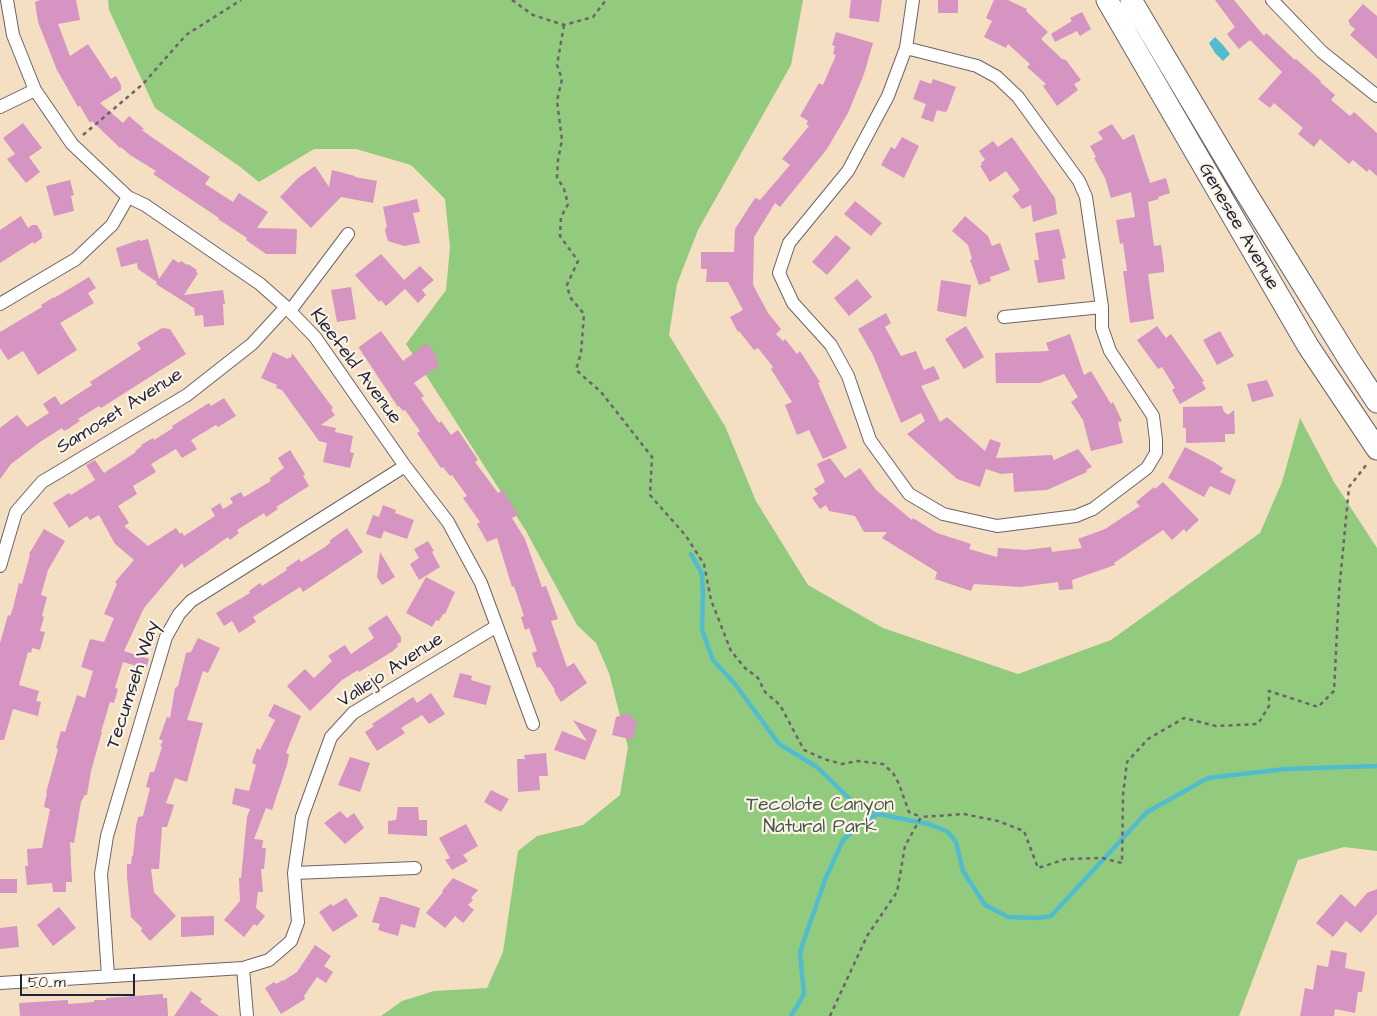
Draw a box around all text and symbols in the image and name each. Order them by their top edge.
street label: Genesee Avenue [1192,160,1284,294]
street label: Kleefeld Avenue [304,305,406,429]
street label: Samoset Avenue [53,364,187,460]
street label: Tecumseh Way [103,618,165,752]
street label: Vallejo Avenue [334,628,448,714]
park label: Tecolote Canyon Natural Park [746,795,894,839]
scale bar [22,964,138,996]
text: 50 m [28,972,66,993]

